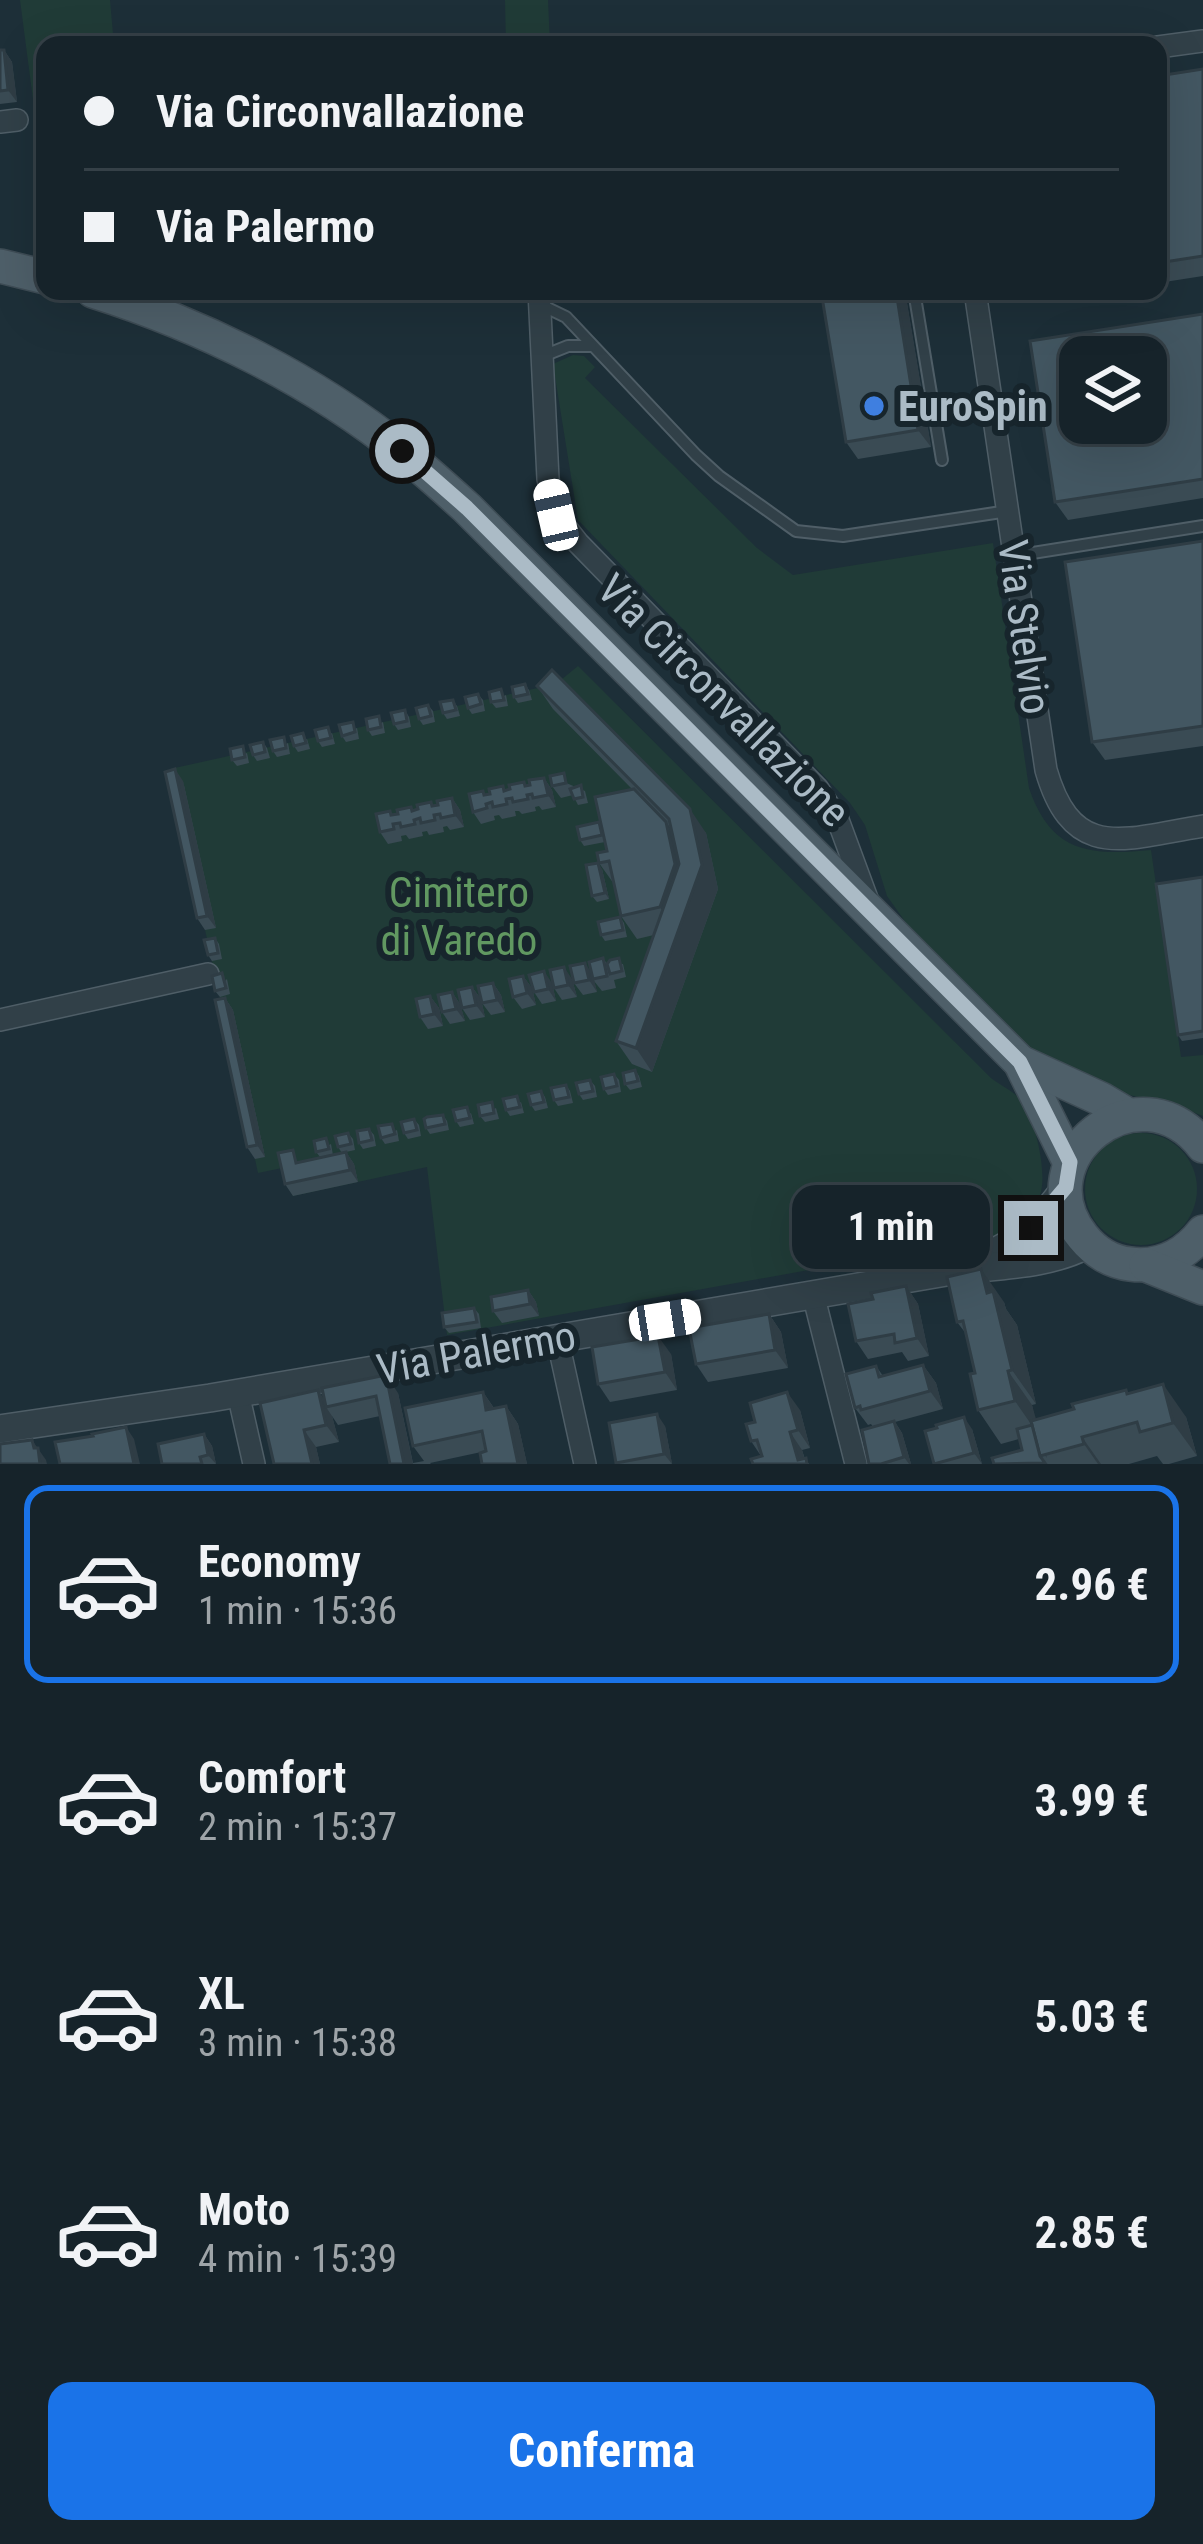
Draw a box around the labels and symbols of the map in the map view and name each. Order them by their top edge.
place label: EuroSpin [898,382,1048,431]
marker: EuroSpin [861,393,887,419]
route start [375,424,429,478]
car [530,476,582,554]
street label: Via Stelvio [988,537,1061,717]
street label: Via Circonvallazione [588,564,860,836]
park label: Cimitero di Varedo [381,868,537,965]
callout: 1 min [791,1186,989,1270]
route end [1004,1201,1058,1255]
car [627,1297,703,1343]
street label: Via Palermo [373,1311,579,1394]

